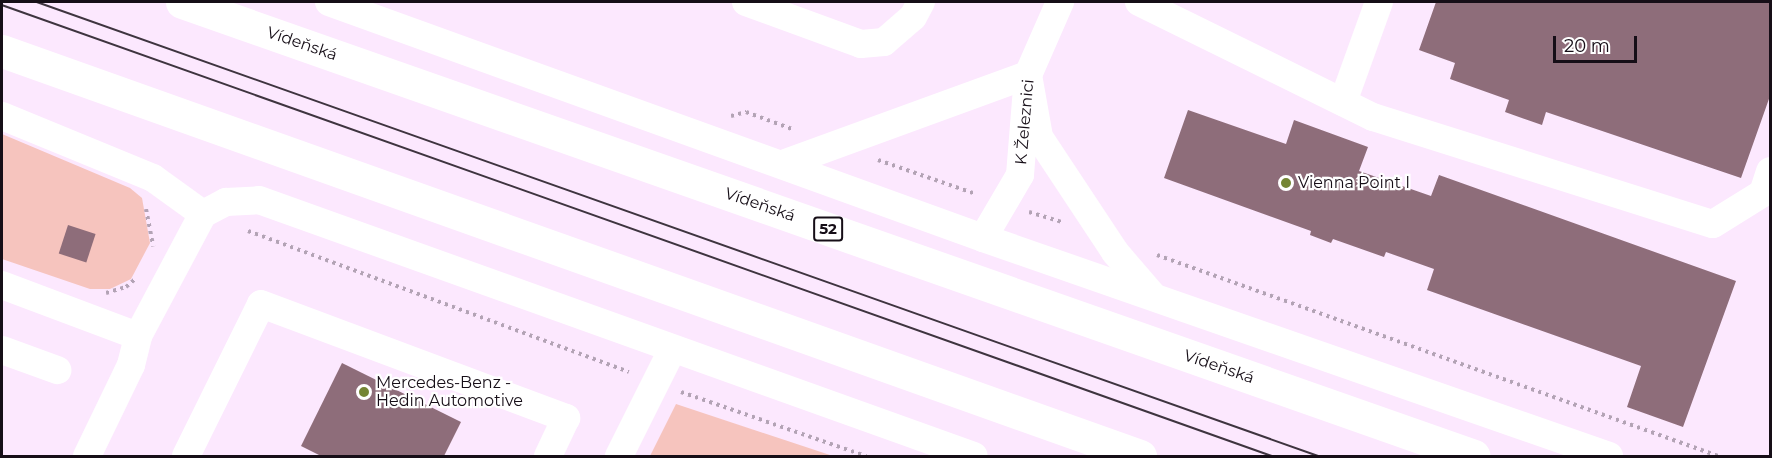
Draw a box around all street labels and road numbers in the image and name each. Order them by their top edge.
street label: Vídeňská [264,23,340,65]
street label: K Železnici [1012,78,1038,166]
street label: Vídeňská [722,184,798,226]
road number: 52 [813,217,843,241]
street label: Vídeňská [1181,346,1257,388]

